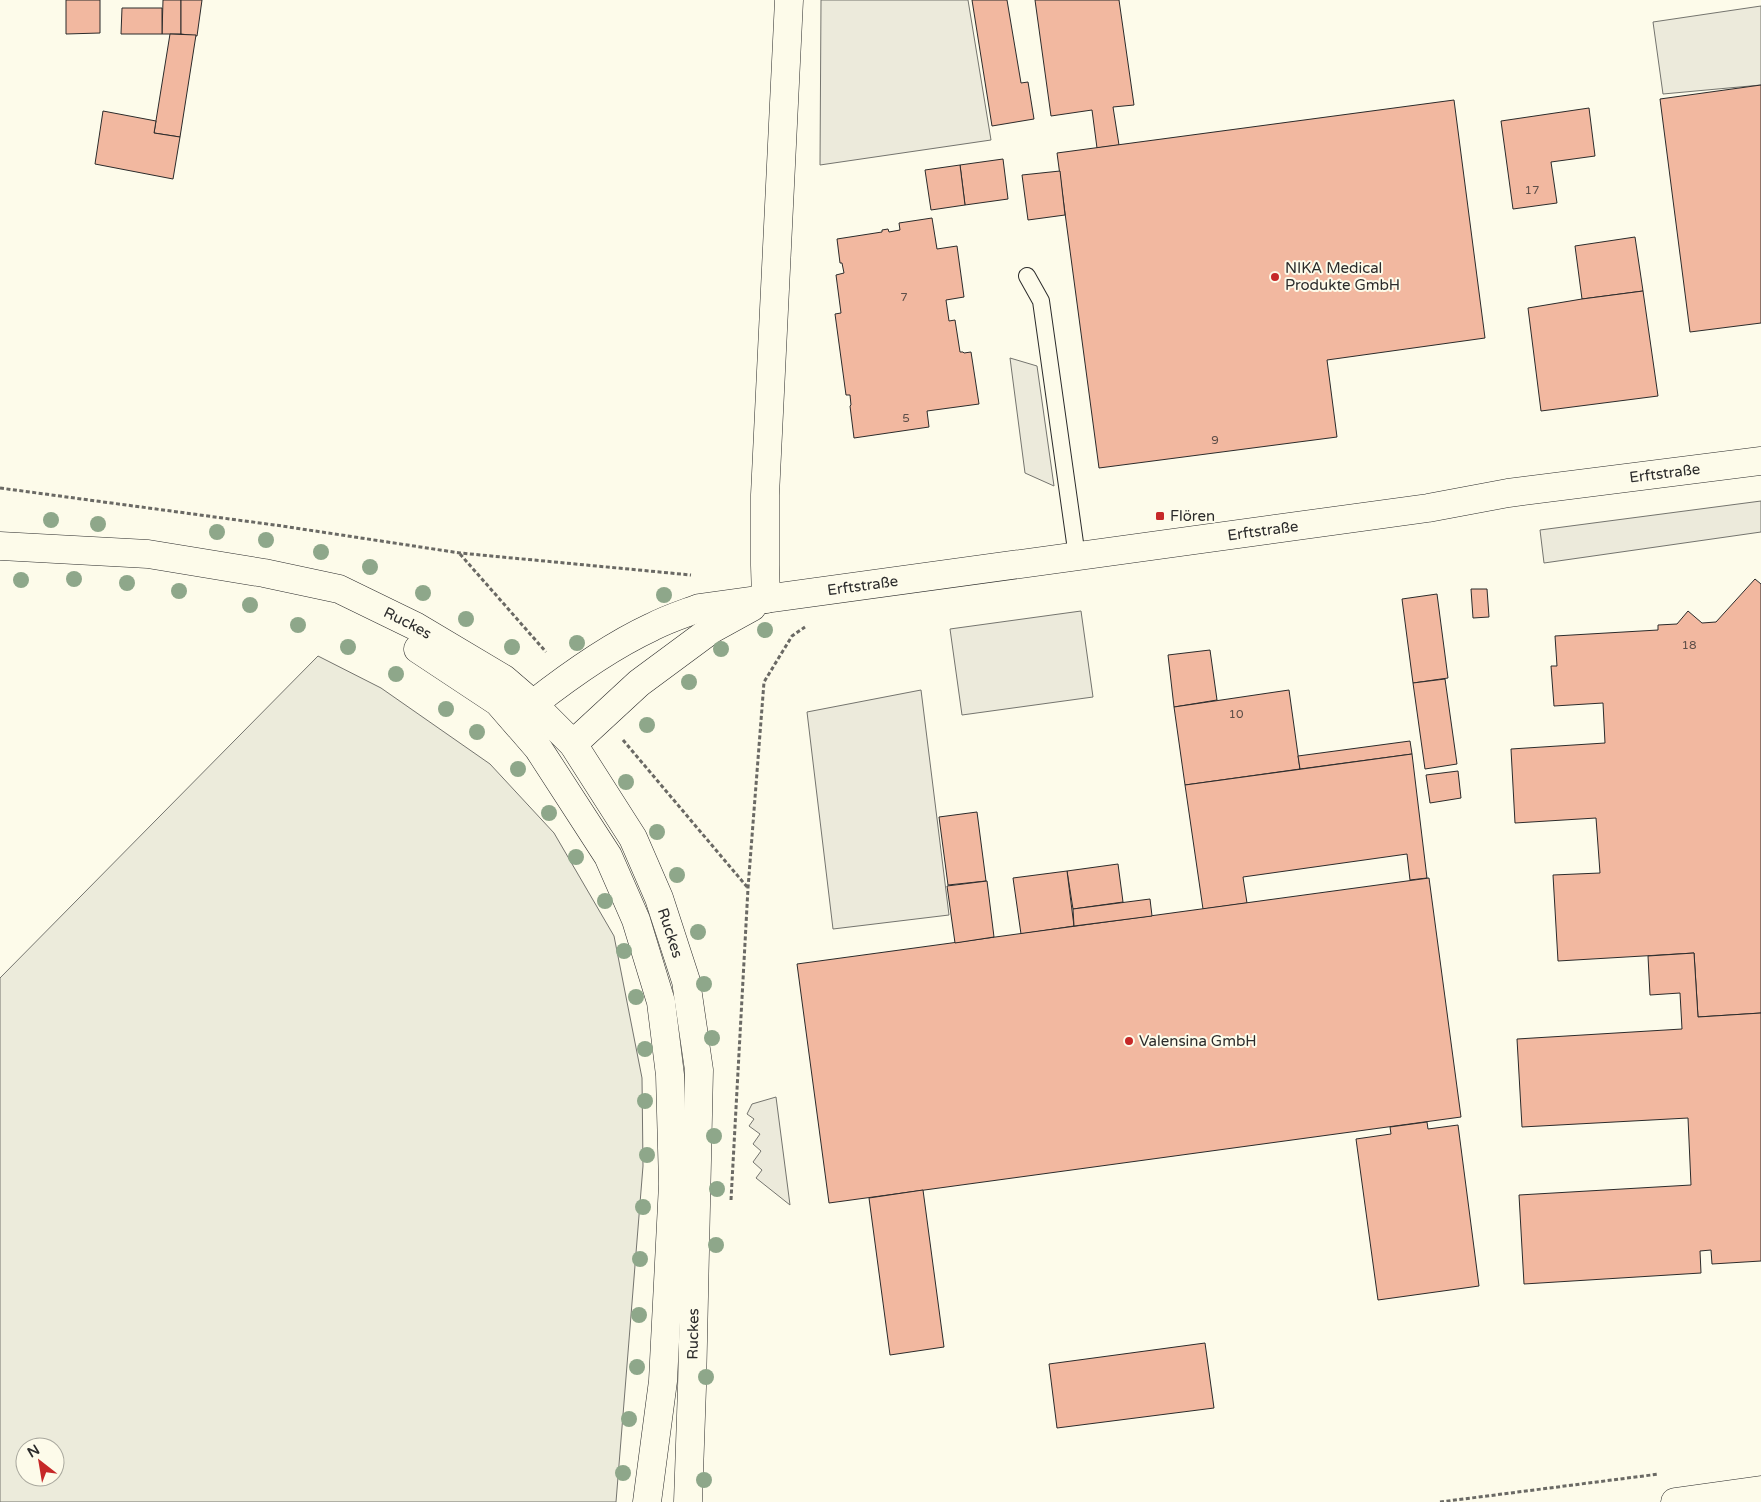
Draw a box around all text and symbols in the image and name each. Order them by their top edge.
house number: 17 [1524,183,1540,197]
place label: NIKA Medical Produkte GmbH [1285,259,1400,294]
marker: NIKA Medical Produkte GmbH [1269,271,1281,283]
house number: 7 [900,290,908,304]
house number: 5 [902,411,910,425]
house number: 9 [1211,433,1219,447]
street label: Erftstraße [1628,460,1701,487]
place label: Flören [1170,507,1215,525]
marker: Flören [1154,510,1166,522]
street label: Erftstraße [1226,517,1299,544]
street label: Erftstraße [826,572,899,599]
street label: Ruckes [381,603,435,643]
house number: 18 [1681,638,1697,652]
house number: 10 [1228,707,1244,721]
street label: Ruckes [654,906,687,960]
place label: Valensina GmbH [1139,1032,1256,1050]
marker: Valensina GmbH [1123,1035,1135,1047]
street label: Ruckes [684,1308,702,1360]
north arrow [15,1437,65,1487]
text: N [24,1441,43,1461]

